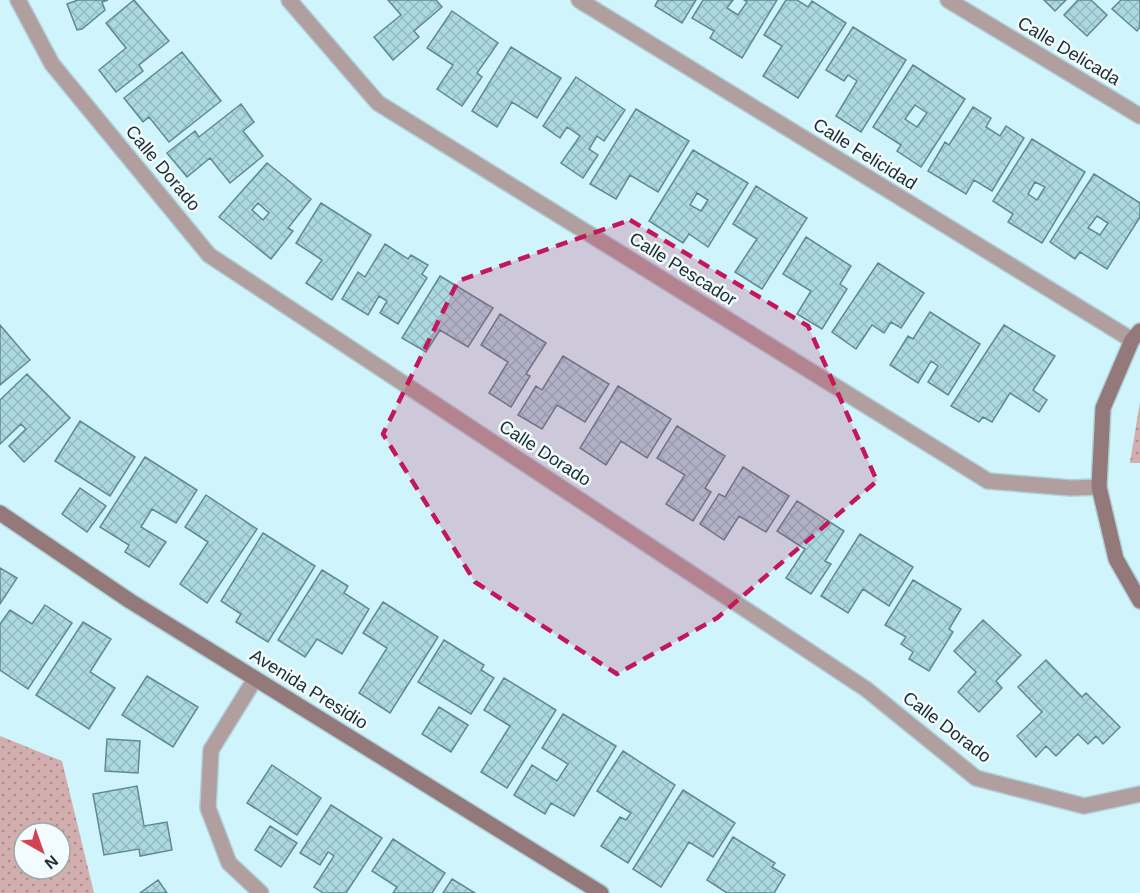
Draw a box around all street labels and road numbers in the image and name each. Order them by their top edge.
street label: Calle Delicada [1014,13,1125,90]
street label: Calle Felicidad [810,114,920,194]
street label: Calle Dorado [122,121,204,215]
street label: Calle Pescador [626,228,740,310]
street label: Calle Dorado [495,416,595,490]
street label: Avenida Presidio [247,645,371,733]
street label: Calle Dorado [899,687,995,767]

